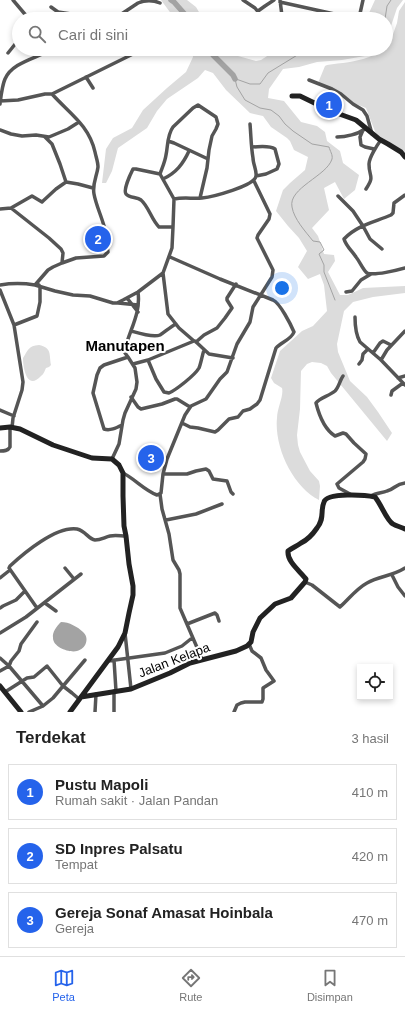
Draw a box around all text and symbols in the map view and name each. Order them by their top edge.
search box [12,12,393,56]
icon: search [26,23,48,45]
text: Cari di sini [58,26,128,43]
pin: 1 [316,90,342,120]
pin: 2 [85,224,111,254]
your location [272,278,292,298]
district label: Manutapen [85,337,165,354]
pin: 3 [138,443,164,473]
street label: Jalan Kelapa [136,639,212,680]
map controls [357,664,393,700]
button: locate [357,664,393,700]
text: Terdekat [16,728,86,747]
text: 3 hasil [351,731,389,746]
text: Pustu Mapoli [55,776,148,793]
text: 1 [26,785,34,800]
text: 410 m [352,785,388,800]
text: Rumah sakit · Jalan Pandan [55,793,218,808]
text: SD Inpres Palsatu [55,840,183,857]
text: 2 [26,849,34,864]
text: 420 m [352,849,388,864]
text: Tempat [55,857,98,872]
text: Gereja Sonaf Amasat Hoinbala [55,904,273,921]
text: 3 [26,913,34,928]
text: 470 m [352,913,388,928]
text: Gereja [55,921,94,936]
tab: Peta [52,967,75,1003]
tab: Rute [179,967,203,1003]
tab: Disimpan [307,967,353,1003]

